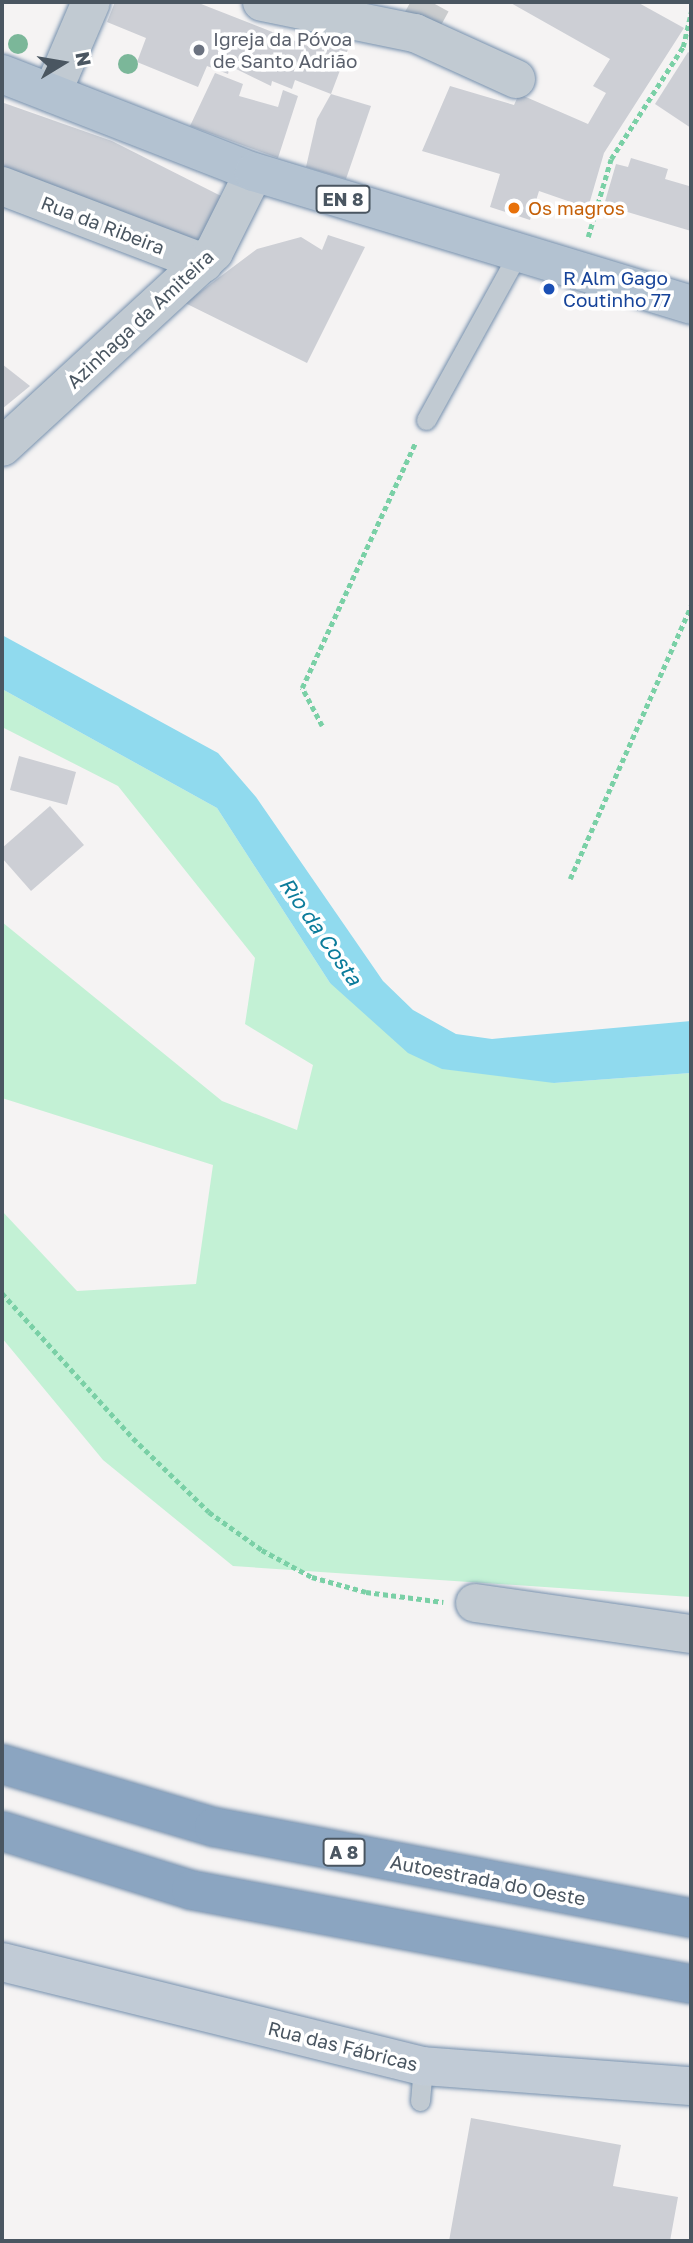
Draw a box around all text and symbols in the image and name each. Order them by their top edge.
north arrow [28,28,98,98]
place label: Igreja da Póvoa de Santo Adrião [213,28,357,72]
marker: Igreja da Póvoa de Santo Adrião [191,42,207,58]
text: N [71,50,97,68]
road number: EN 8 [315,184,371,214]
street label: Rua da Ribeira [38,191,168,259]
place label: Os magros [528,197,625,219]
marker: Os magros [506,200,522,216]
street label: Azinhaga da Amiteira [62,245,218,393]
place label: R Alm Gago Coutinho 77 [563,267,671,311]
marker: R Alm Gago Coutinho 77 [541,281,557,297]
water label: Rio da Costa [275,872,367,990]
road number: A 8 [321,1838,367,1866]
street label: Autoestrada do Oeste [389,1850,587,1910]
street label: Rua das Fábricas [266,2016,420,2076]

